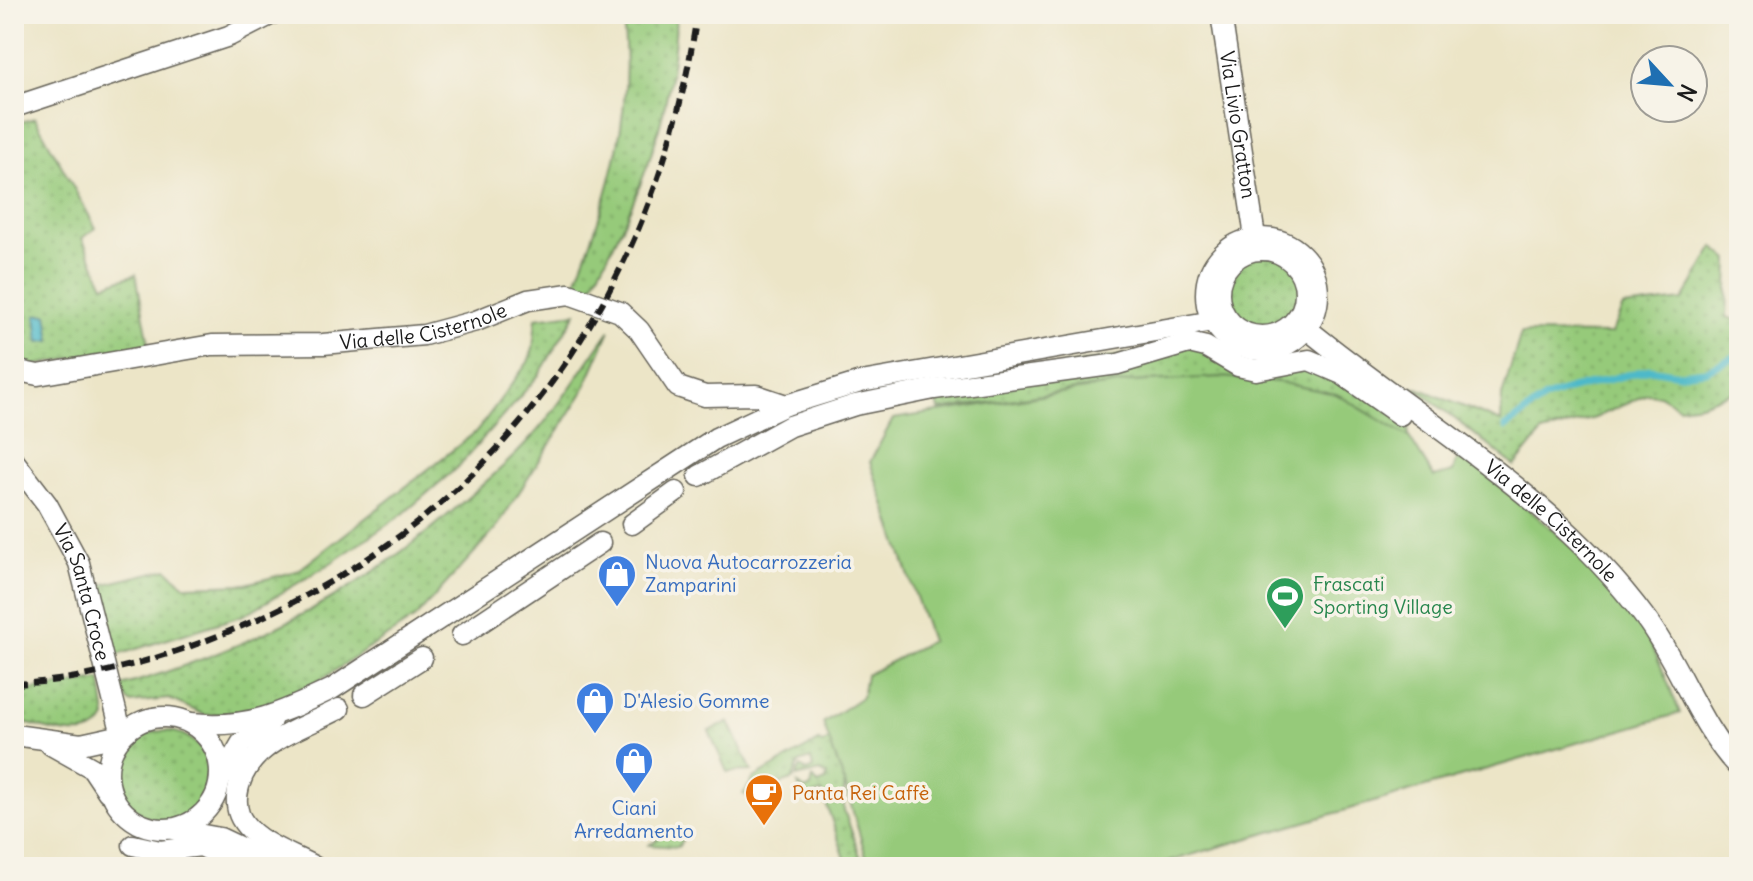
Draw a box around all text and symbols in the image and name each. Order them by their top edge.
north arrow [1629,44,1709,124]
street label: Via Livio Gratton [1215,49,1262,200]
text: N [1671,80,1703,106]
street label: Via delle Cisternole [338,297,510,354]
street label: Via delle Cisternole [1480,454,1623,587]
street label: Via Santa Croce [48,519,116,663]
place label: Nuova Autocarrozzeria Zamparini [645,549,852,597]
shop icon: Nuova Autocarrozzeria Zamparini [596,553,638,608]
place label: Frascati Sporting Village [1313,571,1453,619]
sports icon: Frascati Sporting Village [1264,575,1306,630]
shop icon: D'Alesio Gomme [574,680,616,735]
place label: D'Alesio Gomme [623,688,769,713]
shop icon: Ciani Arredamento [613,740,655,795]
cafe icon: Panta Rei Caffè [743,772,785,827]
place label: Panta Rei Caffè [792,780,929,805]
place label: Ciani Arredamento [574,795,694,843]

